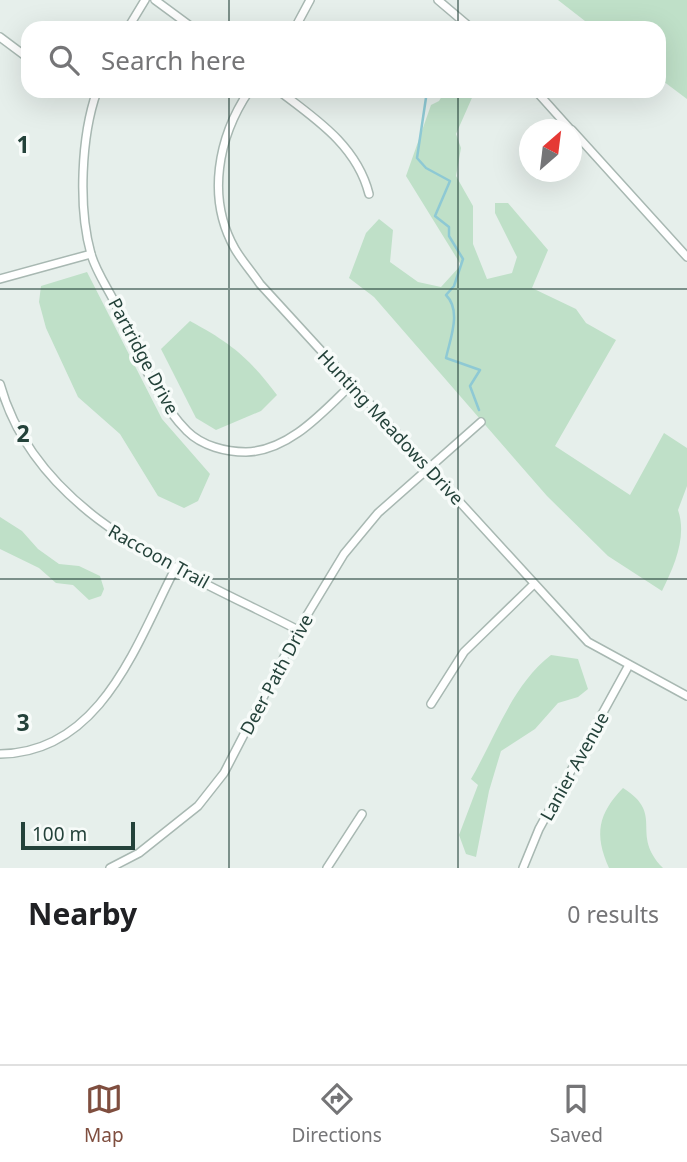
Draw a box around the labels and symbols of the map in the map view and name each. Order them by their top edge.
north arrow [519,119,582,182]
text: 1 [16,128,30,160]
street label: Partridge Drive [103,294,185,418]
street label: Hunting Meadows Drive [313,344,469,510]
text: 2 [16,417,30,449]
street label: Raccoon Trail [104,518,214,594]
street label: Deer Path Drive [234,609,318,739]
text: 3 [16,706,30,738]
street label: Lanier Avenue [534,707,614,825]
scale bar [21,819,135,851]

